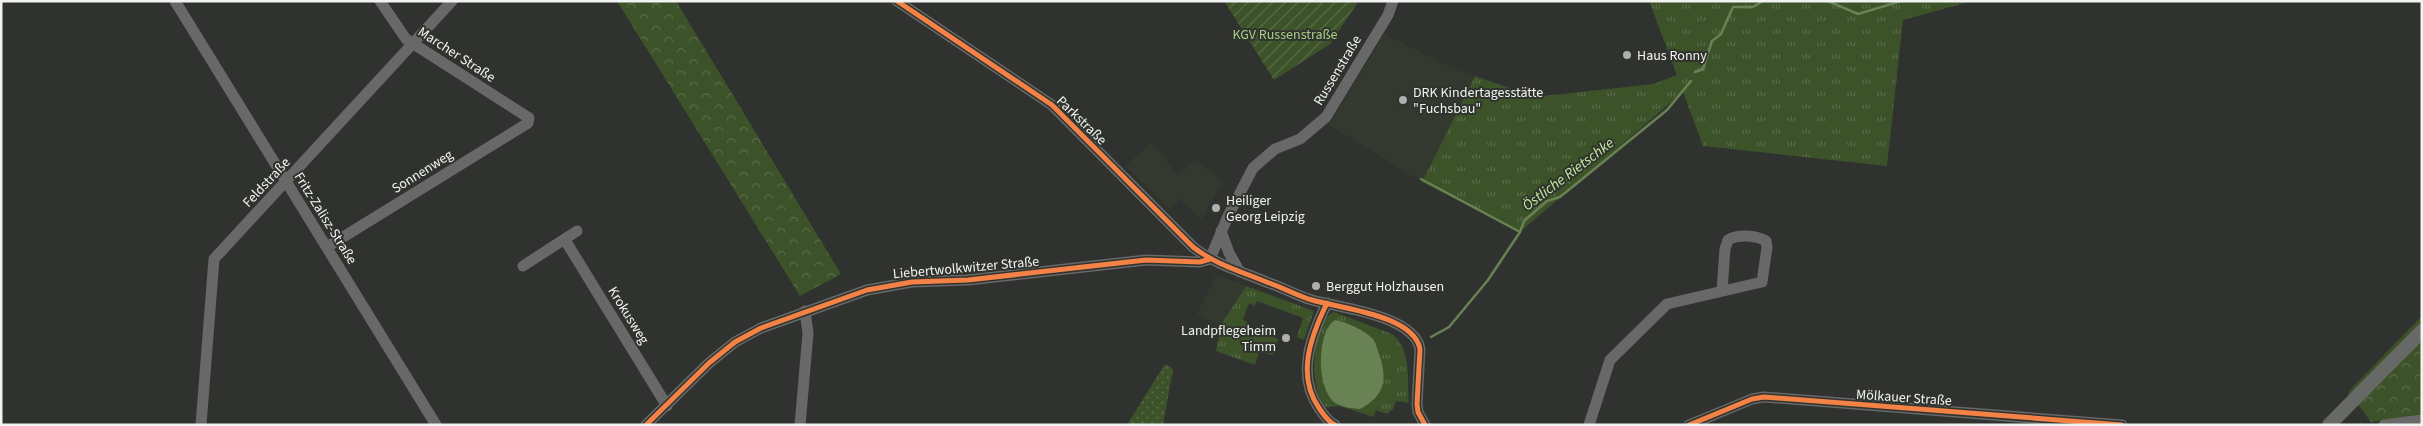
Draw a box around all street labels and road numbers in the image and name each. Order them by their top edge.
street label: Marcher Straße [414,22,499,87]
street label: Russenstraße [1309,32,1367,109]
street label: Parkstraße [1052,92,1111,150]
street label: Sonnenweg [388,145,457,199]
street label: Feldstraße [238,153,295,212]
street label: Fritz-Zalisz-Straße [289,169,361,268]
street label: Liebertwolkwitzer Straße [892,252,1040,284]
street label: Krokusweg [603,283,654,348]
street label: Mölkauer Straße [1855,385,1952,411]

